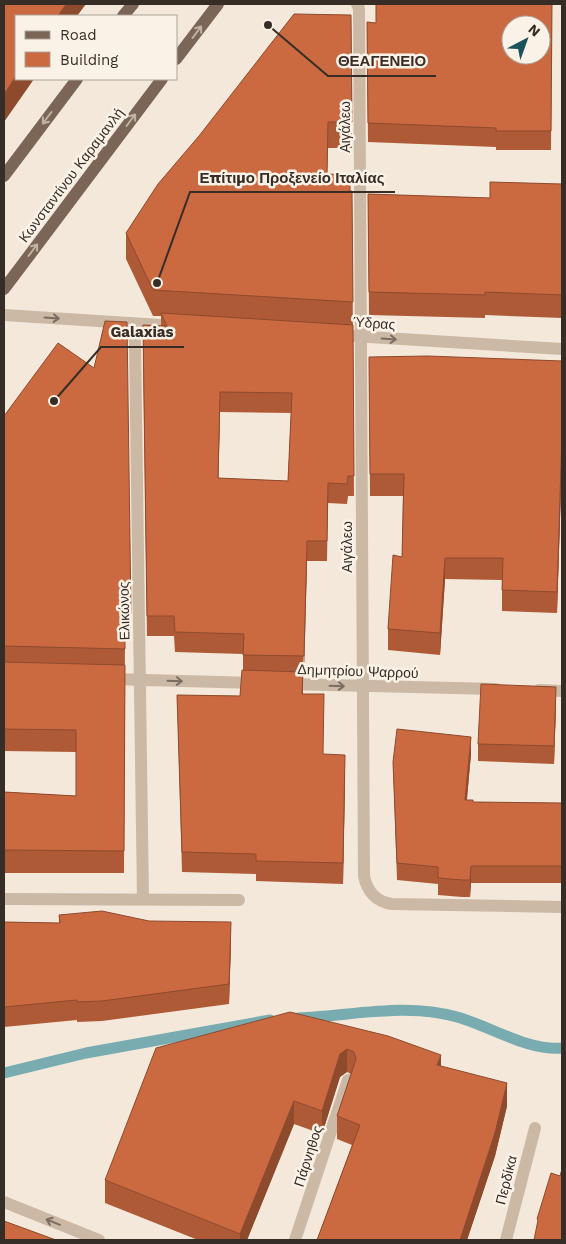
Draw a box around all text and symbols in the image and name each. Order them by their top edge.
legend [15,15,178,80]
north arrow [501,15,551,65]
text: N [525,21,544,40]
one-way arrow [192,25,202,39]
text: Road [60,26,97,44]
callout: ΘΕΑΓΕΝΕΙΟ [328,46,436,76]
text: Building [60,51,118,69]
text: ΘΕΑΓΕΝΕΙΟ [338,52,426,70]
street label: Αιγάλεω [337,101,353,153]
street label: Κωνσταντίνου Καραμανλή [15,105,127,245]
one-way arrow [42,111,53,124]
one-way arrow [125,114,136,127]
callout: Επίτιμο Προξενείο Ιταλίας [190,162,395,192]
text: Επίτιμο Προξενείο Ιταλίας [200,169,385,187]
one-way arrow [28,243,38,257]
one-way arrow [44,313,60,322]
street label: Ύδρας [352,314,396,332]
callout: Galaxias [101,317,184,347]
text: Galaxias [110,323,174,341]
one-way arrow [381,334,397,343]
street label: Αιγάλεω [339,521,355,573]
street label: Ελικώνος [115,581,133,641]
street label: Δημητρίου Ψαρρού [297,661,419,681]
one-way arrow [166,676,183,686]
one-way arrow [329,681,345,690]
street label: Πάρνηθος [291,1123,325,1189]
street label: Περδίκα [492,1154,520,1206]
one-way arrow [46,1217,62,1226]

